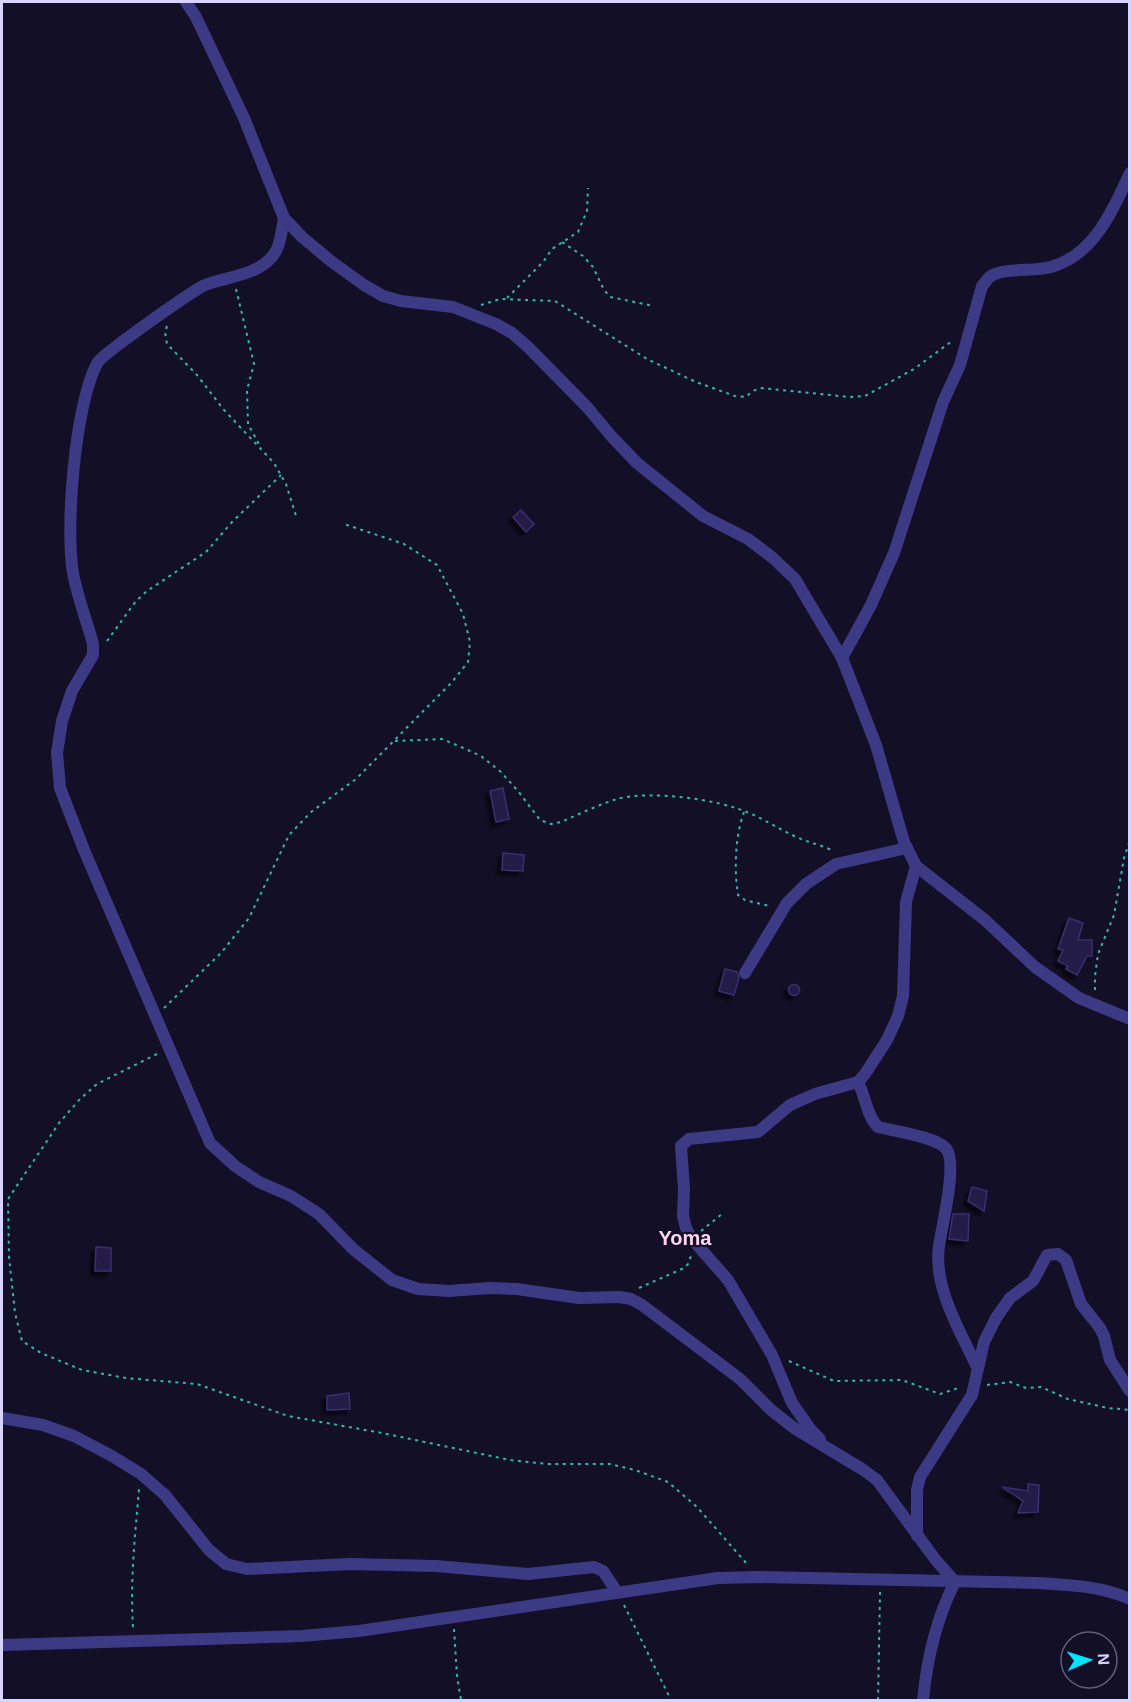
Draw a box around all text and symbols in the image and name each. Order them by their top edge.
district label: Yoma [659,1227,712,1249]
north arrow [1059,1630,1119,1690]
text: N [1095,1653,1112,1665]

